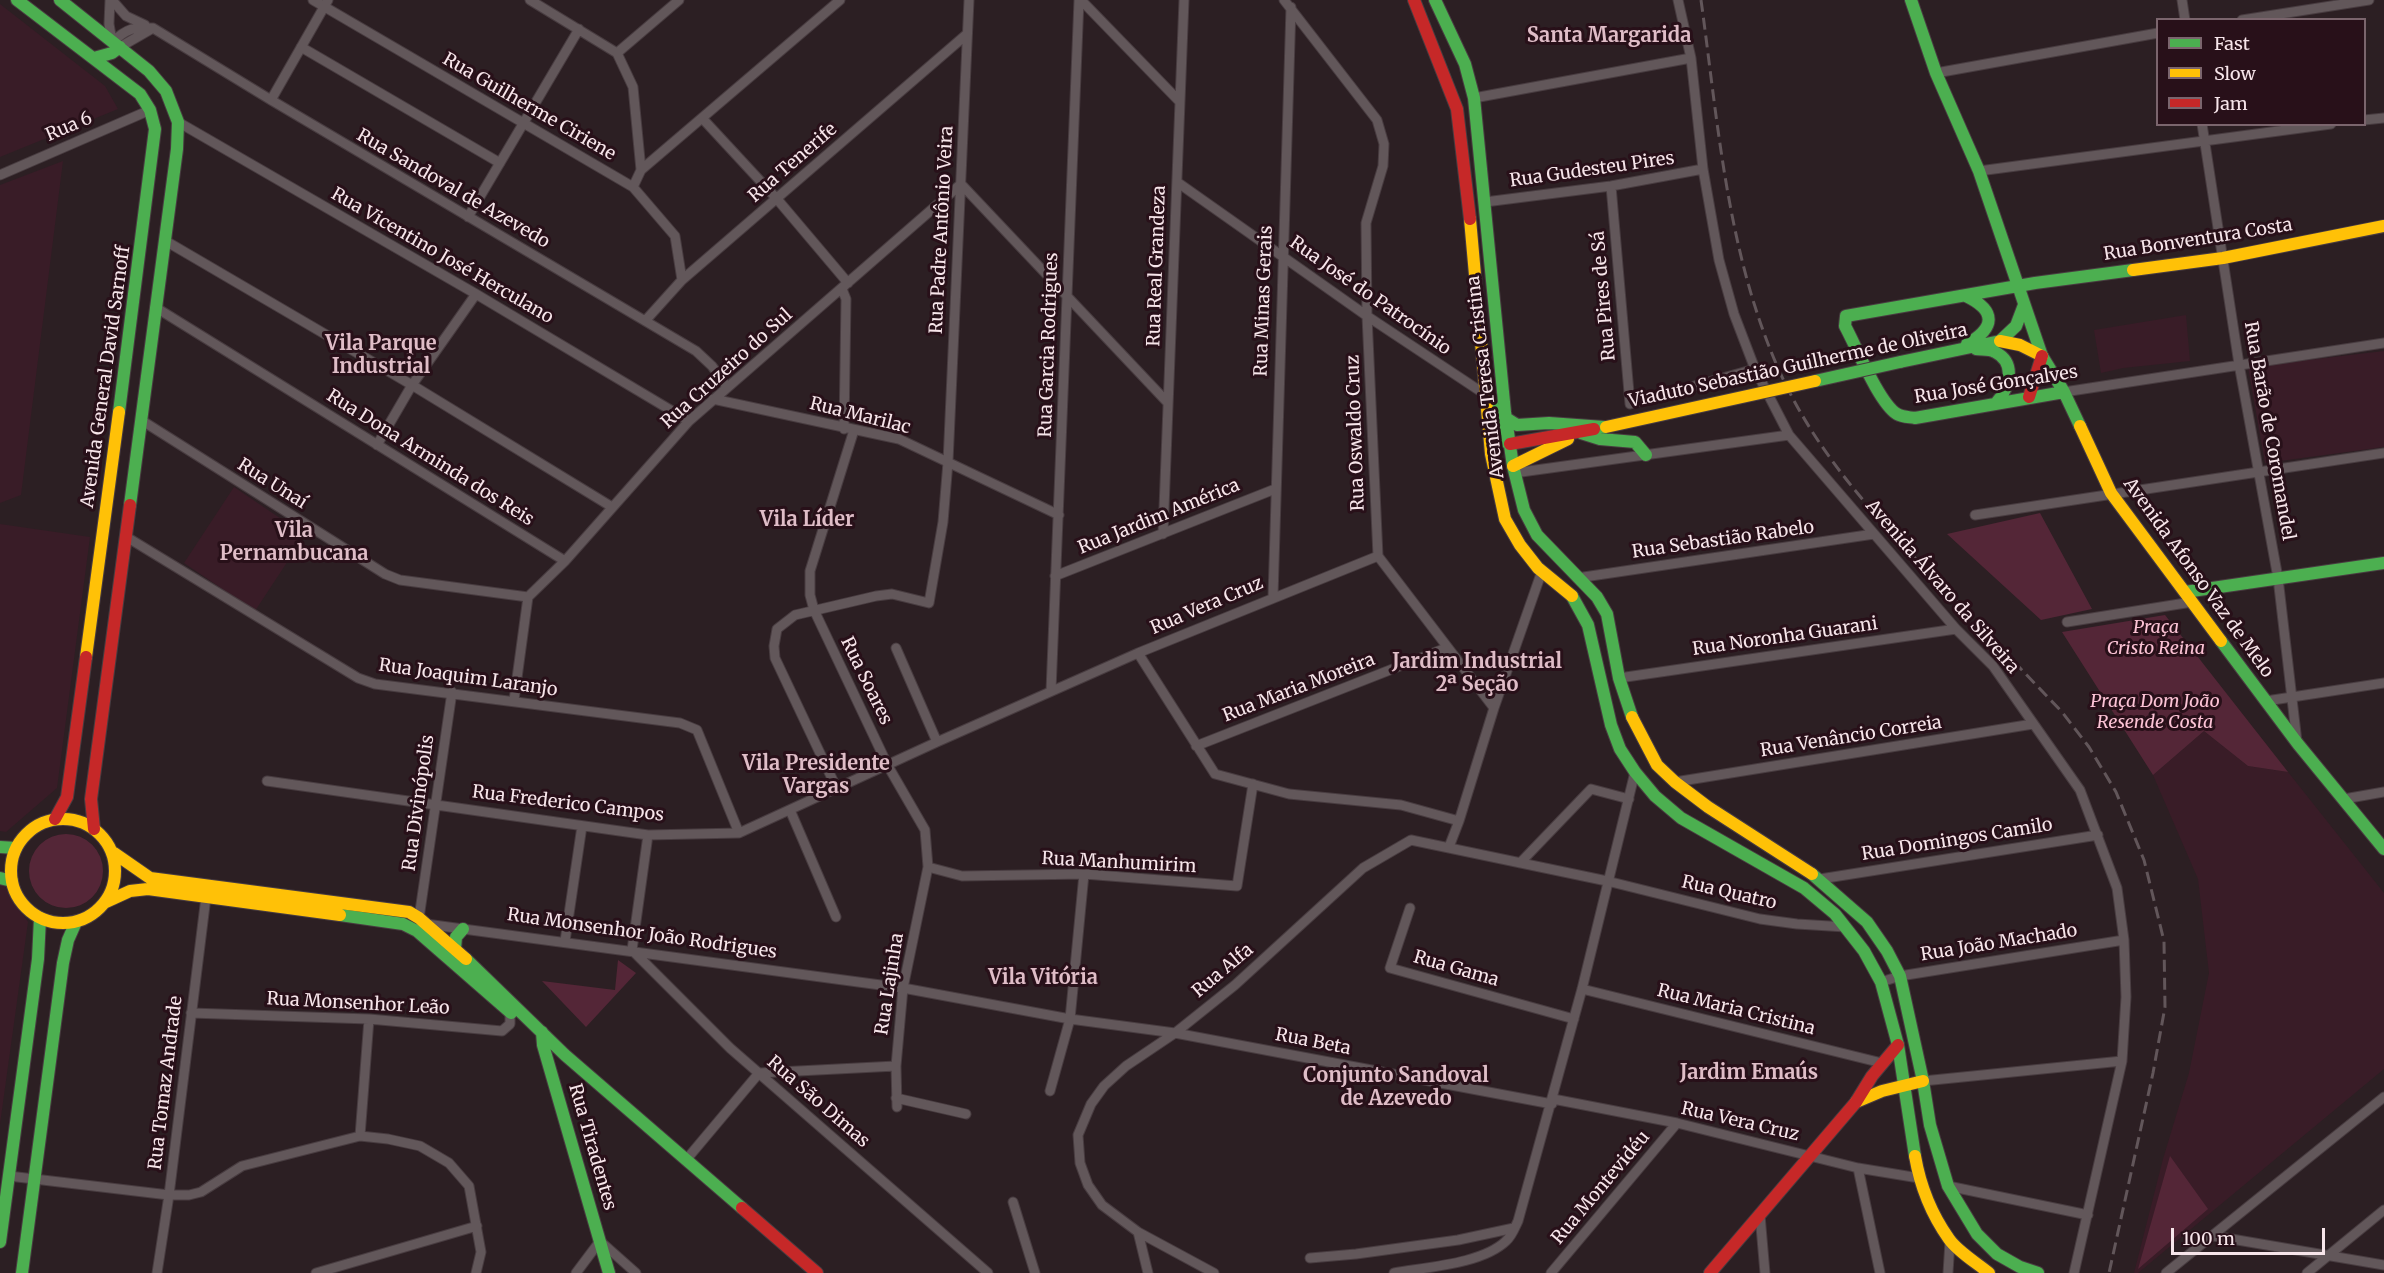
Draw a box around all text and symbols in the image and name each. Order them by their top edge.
legend [2156,18,2366,126]
district label: Santa Margarida [1527,24,1691,48]
text: Fast [2214,32,2250,55]
street label: Rua Guilherme Ciriene [439,49,619,165]
text: Slow [2214,62,2256,85]
text: Jam [2214,92,2248,115]
street label: Rua 6 [43,108,95,146]
street label: Rua Tenerife [744,119,842,207]
street label: Rua Sandoval de Azevedo [353,125,553,253]
street label: Rua Padre Antônio Veira [926,125,958,335]
street label: Rua Gudesteu Pires [1508,148,1676,192]
street label: Rua Vicentino José Herculano [327,183,557,329]
street label: Rua Real Grandeza [1143,185,1171,347]
street label: Rua Bonventura Costa [2102,214,2294,266]
street label: Rua Minas Gerais [1251,225,1277,377]
street label: Rua Pires de Sá [1588,230,1620,362]
street label: Rua José do Patrocínio [1285,232,1455,360]
street label: Avenida General David Sarnoff [77,245,135,509]
street label: Rua Garcia Rodrigues [1035,252,1063,438]
street label: Avenida Teresa Cristina [1463,274,1509,480]
street label: Rua Cruzeiro do Sul [657,305,797,433]
street label: Viaduto Sebastião Guilherme de Oliveira [1627,319,1969,413]
street label: Rua Barão de Coromandel [2239,320,2299,542]
district label: Vila Parque Industrial [325,332,437,379]
street label: Rua Oswaldo Cruz [1342,355,1370,511]
street label: Rua José Gonçalves [1913,361,2079,409]
street label: Rua Dona Arminda dos Reis [322,385,538,531]
street label: Rua Marilac [807,393,913,439]
street label: Rua Unaí [233,454,311,514]
street label: Avenida Afonso Vaz de Melo [2118,474,2278,682]
street label: Rua Jardim América [1075,475,1243,559]
street label: Avenida Álvaro da Silveira [1861,496,2023,678]
district label: Vila Líder [760,508,854,532]
street label: Rua Sebastião Rabelo [1631,517,1815,563]
district label: Vila Pernambucana [220,519,368,566]
street label: Rua Vera Cruz [1147,573,1267,639]
street label: Rua Noronha Guarani [1691,613,1879,661]
park label: Praça Cristo Reina [2107,617,2205,660]
street label: Rua Soares [836,634,896,728]
street label: Rua Maria Moreira [1220,649,1378,727]
district label: Jardim Industrial 2ª Seção [1392,650,1562,697]
street label: Rua Joaquim Laranjo [377,655,559,701]
park label: Praça Dom João Resende Costa [2090,691,2220,734]
street label: Rua Venâncio Correia [1759,712,1943,762]
street label: Rua Divinópolis [399,734,439,872]
district label: Vila Presidente Vargas [742,752,890,799]
street label: Rua Frederico Campos [471,782,665,826]
street label: Rua Domingos Camilo [1860,814,2054,866]
street label: Rua Manhumirim [1041,848,1197,878]
street label: Rua Quatro [1679,872,1779,914]
street label: Rua Monsenhor João Rodrigues [506,904,778,964]
street label: Rua João Machado [1919,920,2079,966]
street label: Rua Lajinha [871,931,909,1037]
street label: Rua Alfa [1188,939,1258,1003]
street label: Rua Gama [1411,947,1501,991]
district label: Vila Vitória [988,966,1098,990]
street label: Rua Maria Cristina [1655,980,1817,1040]
street label: Rua Monsenhor Leão [266,988,450,1020]
street label: Rua Tomaz Andrade [145,995,187,1171]
street label: Rua Beta [1274,1024,1352,1060]
street label: Rua São Dimas [762,1052,874,1152]
district label: Jardim Emaús [1680,1061,1818,1085]
district label: Conjunto Sandoval de Azevedo [1303,1064,1489,1111]
street label: Rua Tiradentes [564,1081,620,1213]
street label: Rua Vera Cruz [1679,1098,1801,1146]
street label: Rua Montevidéu [1547,1127,1655,1249]
scale bar [2174,1216,2328,1254]
text: 100 m [2182,1227,2235,1250]

